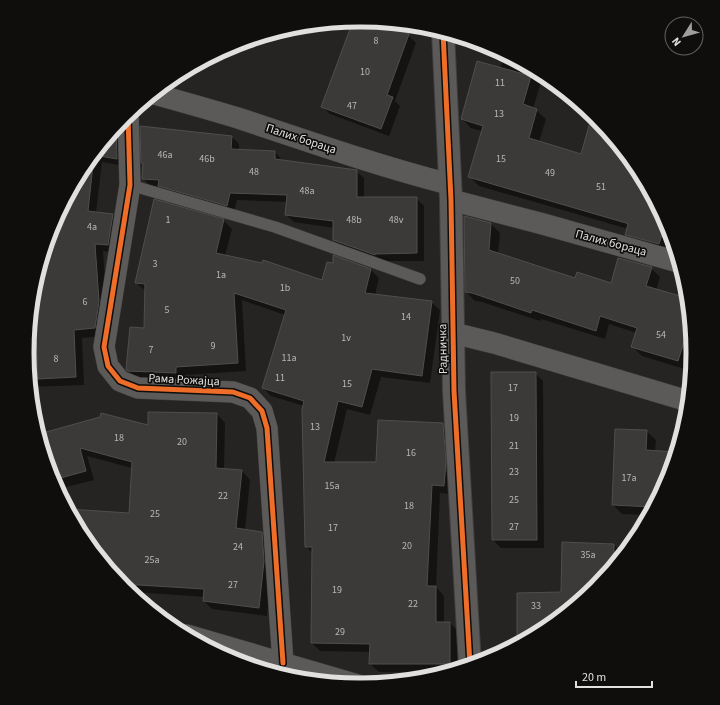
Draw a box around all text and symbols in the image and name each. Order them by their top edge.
north arrow [664,16,704,56]
house number: 8 [374,34,379,48]
text: N [668,34,685,49]
house number: 10 [360,65,370,79]
house number: 11 [495,76,505,90]
house number: 47 [347,99,357,113]
house number: 13 [494,107,504,121]
street label: Палих бораца [264,120,338,158]
house number: 46a [158,148,172,162]
house number: 46b [199,152,215,166]
house number: 15 [496,152,506,166]
house number: 48 [249,165,259,179]
house number: 49 [545,166,555,180]
house number: 51 [596,180,606,194]
house number: 48a [300,184,314,198]
house number: 1 [166,213,171,227]
house number: 48b [346,213,362,227]
house number: 48v [389,213,404,227]
house number: 4a [87,220,97,234]
street label: Палих бораца [574,225,648,261]
house number: 3 [153,257,158,271]
house number: 1a [216,268,226,282]
house number: 50 [510,274,520,288]
house number: 1b [280,281,291,295]
house number: 6 [83,295,88,309]
house number: 5 [165,303,170,317]
house number: 14 [401,310,411,324]
street label: Радничка [434,324,452,374]
house number: 54 [656,328,666,342]
house number: 1v [341,331,351,345]
house number: 9 [211,339,216,353]
house number: 7 [149,343,154,357]
house number: 11a [282,351,296,365]
house number: 8 [54,352,59,366]
street label: Рама Рожајца [148,370,220,390]
house number: 11 [275,371,285,385]
house number: 15 [342,377,352,391]
house number: 17 [508,381,518,395]
house number: 19 [509,411,519,425]
house number: 13 [310,420,320,434]
house number: 18 [114,431,124,445]
house number: 20 [177,435,187,449]
house number: 21 [509,439,519,453]
house number: 16 [406,446,416,460]
house number: 23 [509,465,519,479]
house number: 17a [622,471,636,485]
house number: 15a [325,479,339,493]
house number: 22 [218,489,228,503]
house number: 25 [509,493,519,507]
house number: 18 [404,499,414,513]
house number: 25 [150,507,160,521]
house number: 27 [509,520,519,534]
house number: 17 [328,521,338,535]
house number: 20 [402,539,412,553]
house number: 24 [233,540,243,554]
house number: 35a [581,548,595,562]
house number: 25a [145,553,159,567]
house number: 27 [228,578,238,592]
house number: 19 [332,583,342,597]
house number: 22 [408,597,418,611]
house number: 33 [531,599,541,613]
house number: 29 [335,625,345,639]
scale bar [576,663,652,689]
text: 20 m [582,669,606,686]

